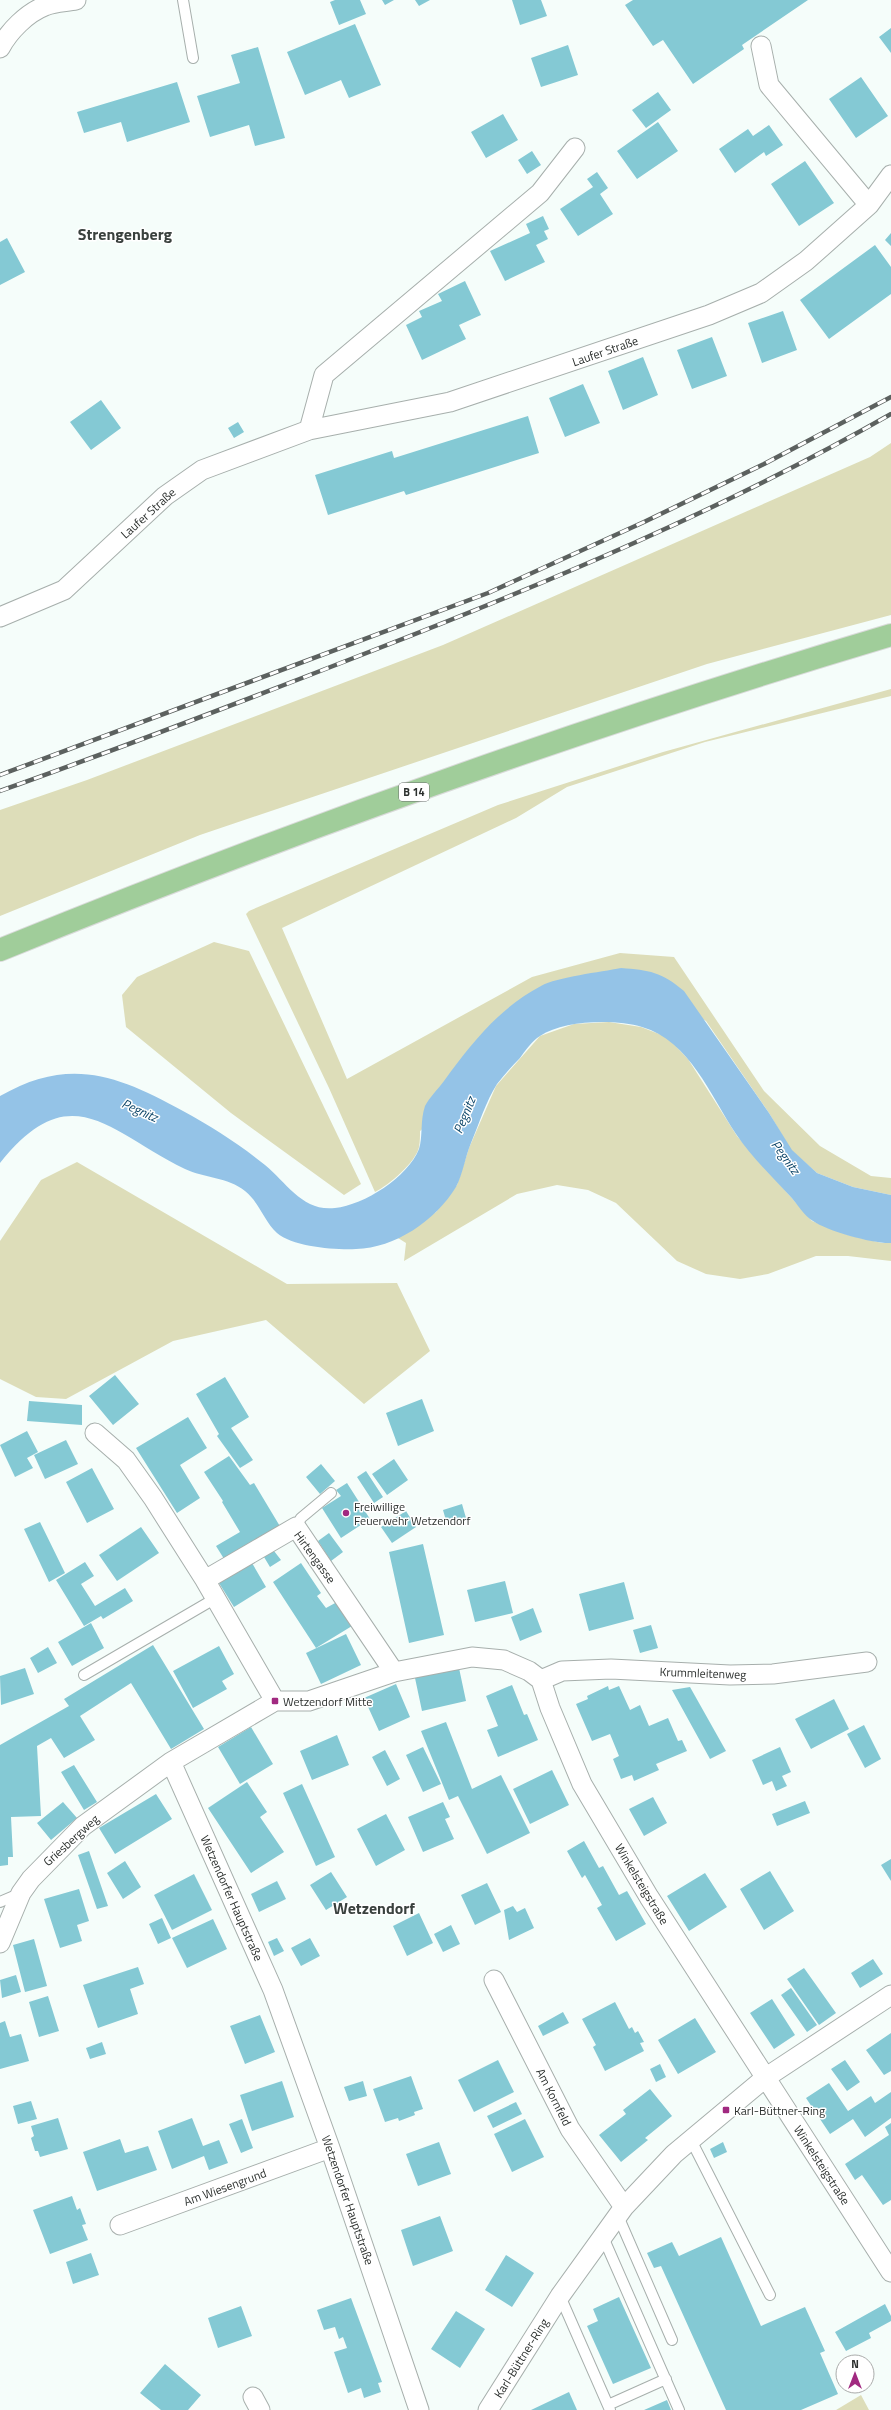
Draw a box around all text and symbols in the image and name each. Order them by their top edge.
district label: Strengenberg [78,222,173,246]
street label: Laufer Straße [569,331,641,371]
street label: Laufer Straße [116,483,180,543]
road number: B 14 [399,783,429,801]
water label: Pegnitz [448,1092,481,1136]
water label: Pegnitz [119,1093,163,1127]
water label: Pegnitz [767,1136,806,1179]
place label: Freiwillige Feuerwehr Wetzendorf [354,1497,471,1530]
marker: Freiwillige Feuerwehr Wetzendorf [341,1508,351,1518]
street label: Hirtengasse [289,1527,341,1587]
street label: Krummleitenweg [659,1662,747,1684]
place label: Wetzendorf Mitte [283,1692,372,1711]
marker: Wetzendorf Mitte [270,1696,280,1706]
street label: Griesbergweg [39,1810,103,1870]
street label: Wetzendorfer Hauptstraße [196,1832,268,1964]
street label: Winkelsteigstraße [610,1840,674,1928]
district label: Wetzendorf [333,1896,415,1920]
street label: Am Kornfeld [531,2065,577,2129]
place label: Karl-Büttner-Ring [734,2101,825,2120]
marker: Karl-Büttner-Ring [721,2105,731,2115]
street label: Winkelsteigstraße [789,2121,855,2209]
street label: Wetzendorfer Hauptstraße [317,2133,379,2267]
street label: Am Wiesengrund [181,2163,269,2211]
street label: Karl-Büttner-Ring [489,2314,553,2402]
north arrow [835,2354,875,2394]
text: N [851,2356,859,2372]

